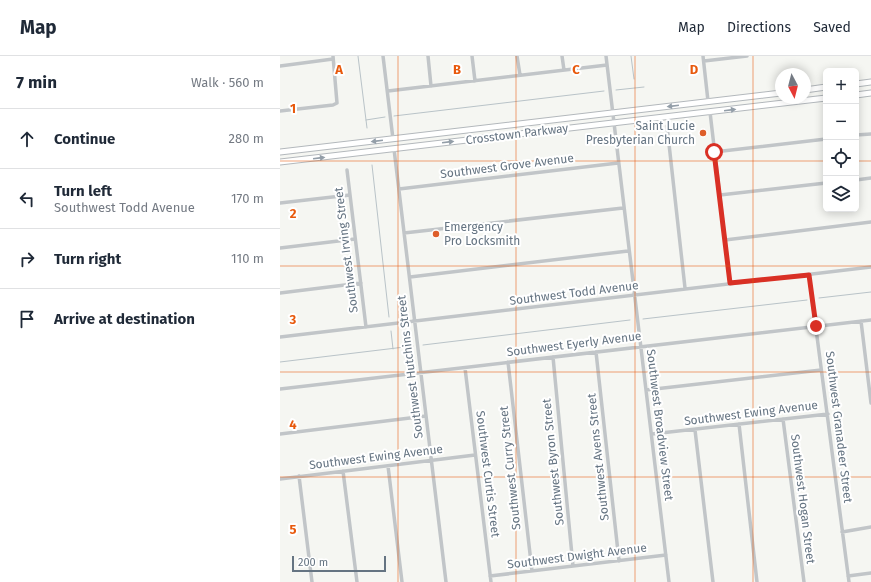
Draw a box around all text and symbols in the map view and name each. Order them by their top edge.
text: Map [20,16,57,39]
text: Map [678,19,705,36]
text: Directions [727,19,791,36]
text: Saved [813,19,851,36]
text: A [334,62,343,77]
text: B [453,62,461,77]
text: C [572,62,580,77]
text: D [690,62,699,77]
north arrow [775,68,811,104]
map controls [823,68,859,212]
button: + [823,68,859,104]
text: 7 min [16,72,57,93]
text: Walk · 560 m [191,75,264,90]
text: 1 [290,101,296,116]
one-way arrow [667,102,679,109]
button: − [823,104,859,140]
one-way arrow [724,106,736,113]
place label: Saint Lucie Presbyterian Church [586,119,695,147]
street label: Crosstown Parkway [465,121,569,147]
icon: ahead [16,128,38,150]
marker: Saint Lucie Presbyterian Church [698,128,708,138]
text: Continue [54,130,115,148]
text: 280 m [229,131,264,146]
one-way arrow [371,138,383,144]
one-way arrow [442,139,454,145]
button: locate [823,140,859,176]
route start [705,143,723,161]
street label: Southwest Grove Avenue [439,151,575,181]
one-way arrow [313,155,325,161]
button: layers [823,176,859,212]
text: Turn left [54,182,112,200]
street label: Southwest Irving Street [331,186,361,314]
icon: left [16,188,38,210]
text: 170 m [231,191,264,206]
text: Southwest Todd Avenue [54,200,195,215]
text: 2 [290,206,297,221]
place label: Emergency Pro Locksmith [444,220,520,248]
marker: Emergency Pro Locksmith [431,229,441,239]
icon: right [16,248,38,270]
text: Turn right [54,250,121,268]
text: 110 m [231,251,264,266]
street label: Southwest Todd Avenue [509,278,639,308]
street label: Southwest Hutchins Street [394,294,426,439]
icon: arrive [16,308,38,330]
text: Arrive at destination [54,310,195,328]
text: 3 [289,312,297,327]
route end [807,317,825,335]
street label: Southwest Eyerly Avenue [506,329,642,359]
street label: Southwest Broadview Street [644,348,676,502]
street label: Southwest Granadeer Street [823,350,855,504]
street label: Southwest Avens Street [584,392,612,521]
street label: Southwest Byron Street [539,397,567,526]
street label: Southwest Ewing Avenue [683,398,819,428]
street label: Southwest Curry Street [496,405,523,531]
street label: Southwest Curtis Street [473,410,503,539]
text: 4 [289,417,297,432]
street label: Southwest Hogan Street [788,433,818,565]
street label: Southwest Ewing Avenue [308,442,444,472]
text: 5 [290,522,297,537]
street label: Southwest Dwight Avenue [506,540,648,572]
scale bar [292,554,386,573]
text: 200 m [298,556,328,569]

